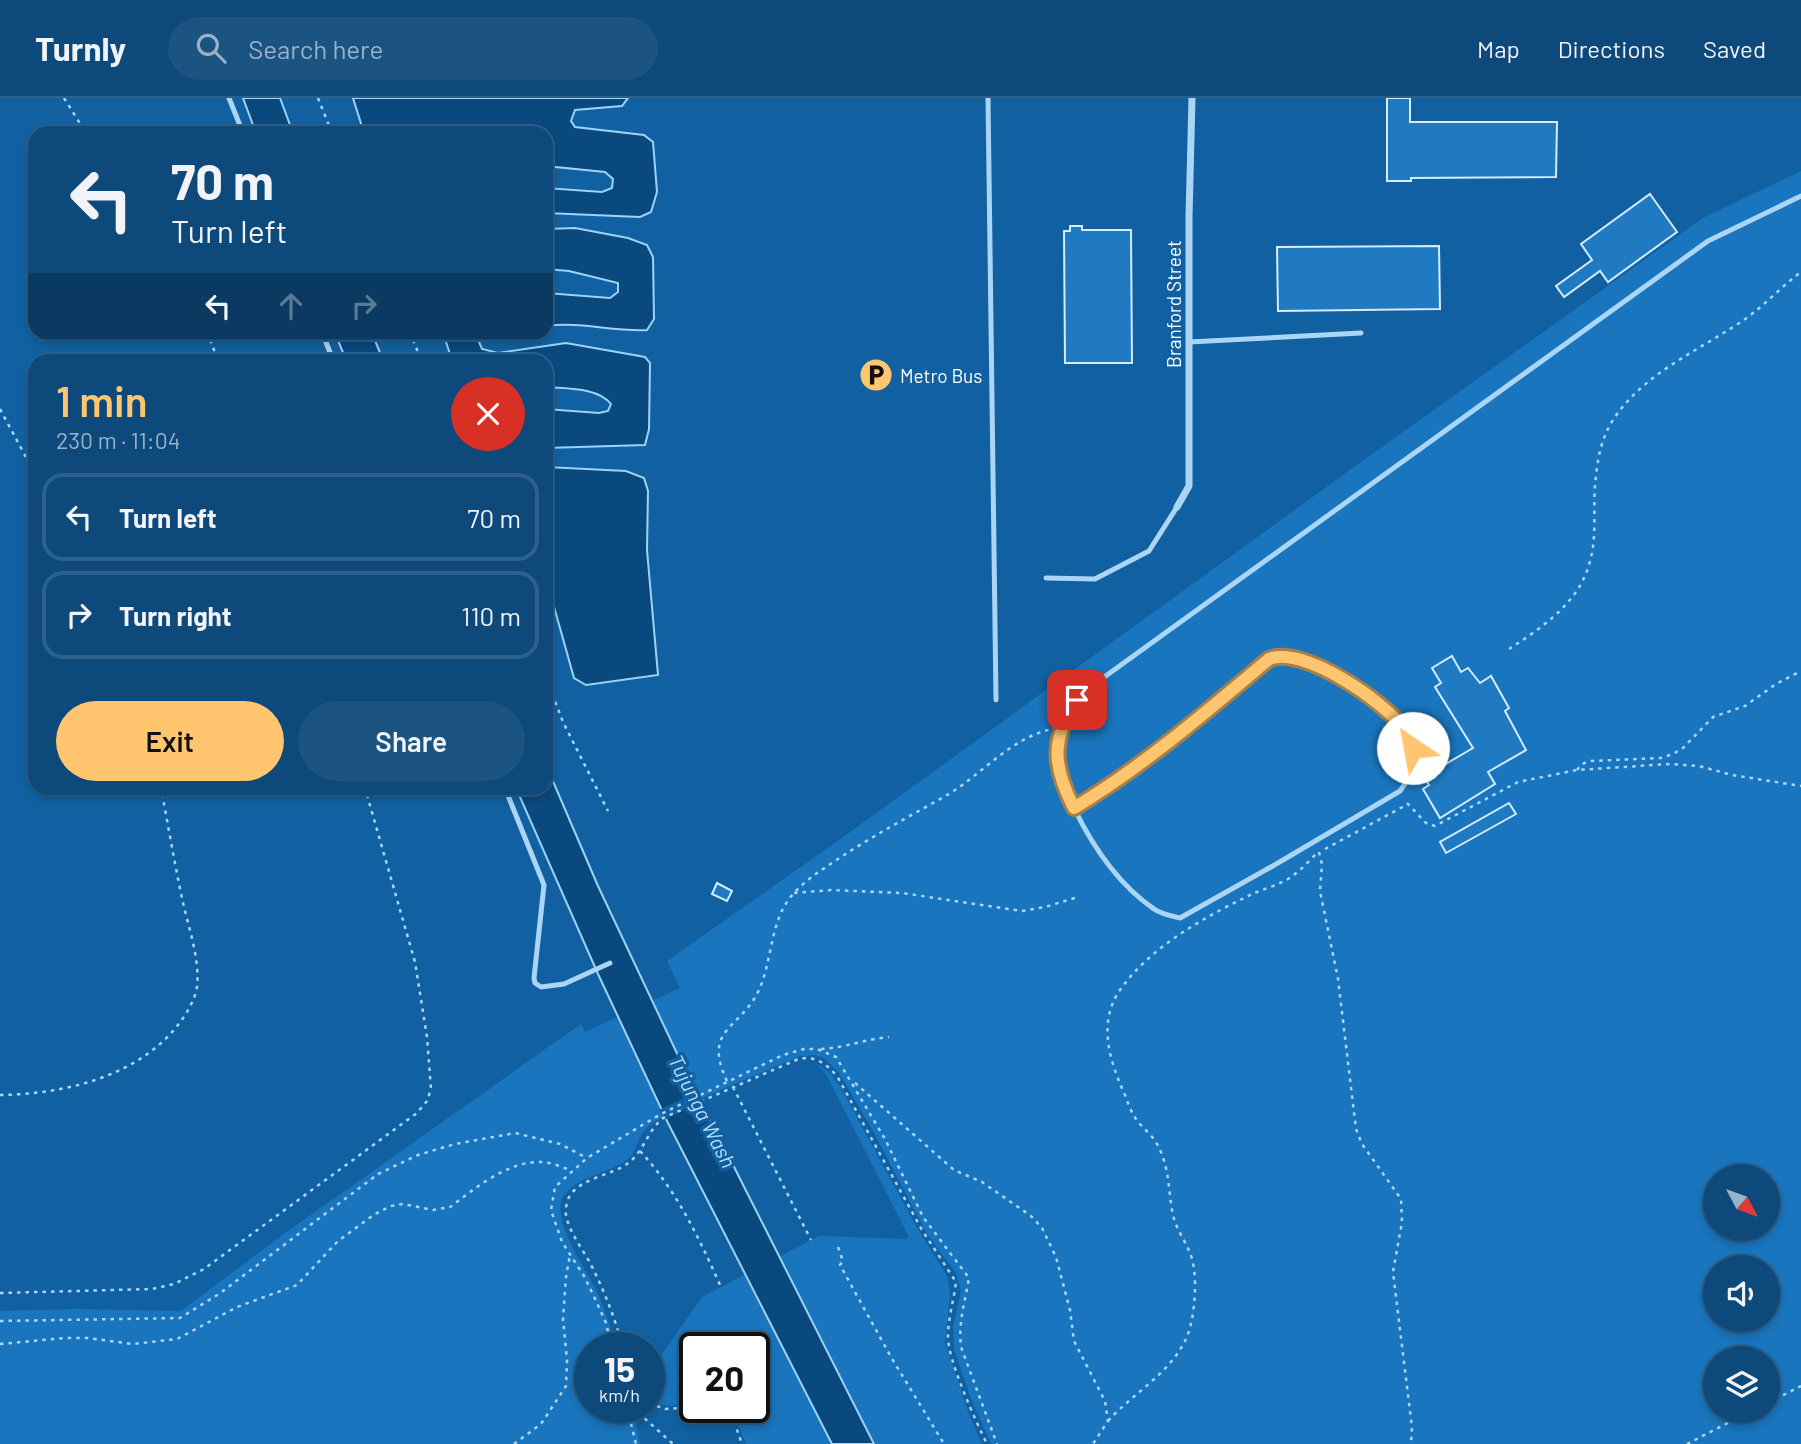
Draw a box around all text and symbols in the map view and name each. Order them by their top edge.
search box [168,17,658,80]
text: Turnly [35,28,126,68]
icon: search [192,29,230,67]
text: Search here [248,33,383,64]
text: Map [1477,34,1520,63]
text: Directions [1558,34,1665,63]
text: Saved [1703,34,1766,63]
text: 70 m [171,151,274,210]
icon: left [56,154,147,245]
text: Turn left [171,211,288,249]
street label: Branford Street [1162,240,1185,368]
icon: left [199,287,237,325]
icon: ahead [272,287,310,325]
icon: right [345,287,383,325]
parking icon: Metro Bus [857,356,895,394]
place label: Metro Bus [900,364,982,387]
text: 1 min [56,375,148,425]
button: close [451,377,525,451]
text: 230 m · 11:04 [56,426,180,454]
icon: left [60,498,98,536]
text: Turn left [119,502,217,533]
text: 70 m [467,502,521,533]
icon: right [60,596,98,634]
text: Turn right [119,600,232,631]
text: 110 m [461,600,521,631]
pin [1047,670,1107,730]
icon: arrive [1058,681,1096,719]
button: Exit [56,701,284,781]
button: Share [298,701,525,781]
position arrow [1376,711,1450,785]
water label: Tujunga Wash [664,1050,742,1172]
north arrow [1703,1164,1780,1241]
map controls [1703,1164,1780,1423]
button: sound [1703,1255,1780,1332]
speed limit sign: 20 [679,1332,770,1423]
button: layers [1703,1346,1780,1423]
text: 15 [604,1347,635,1389]
text: km/h [599,1384,640,1406]

